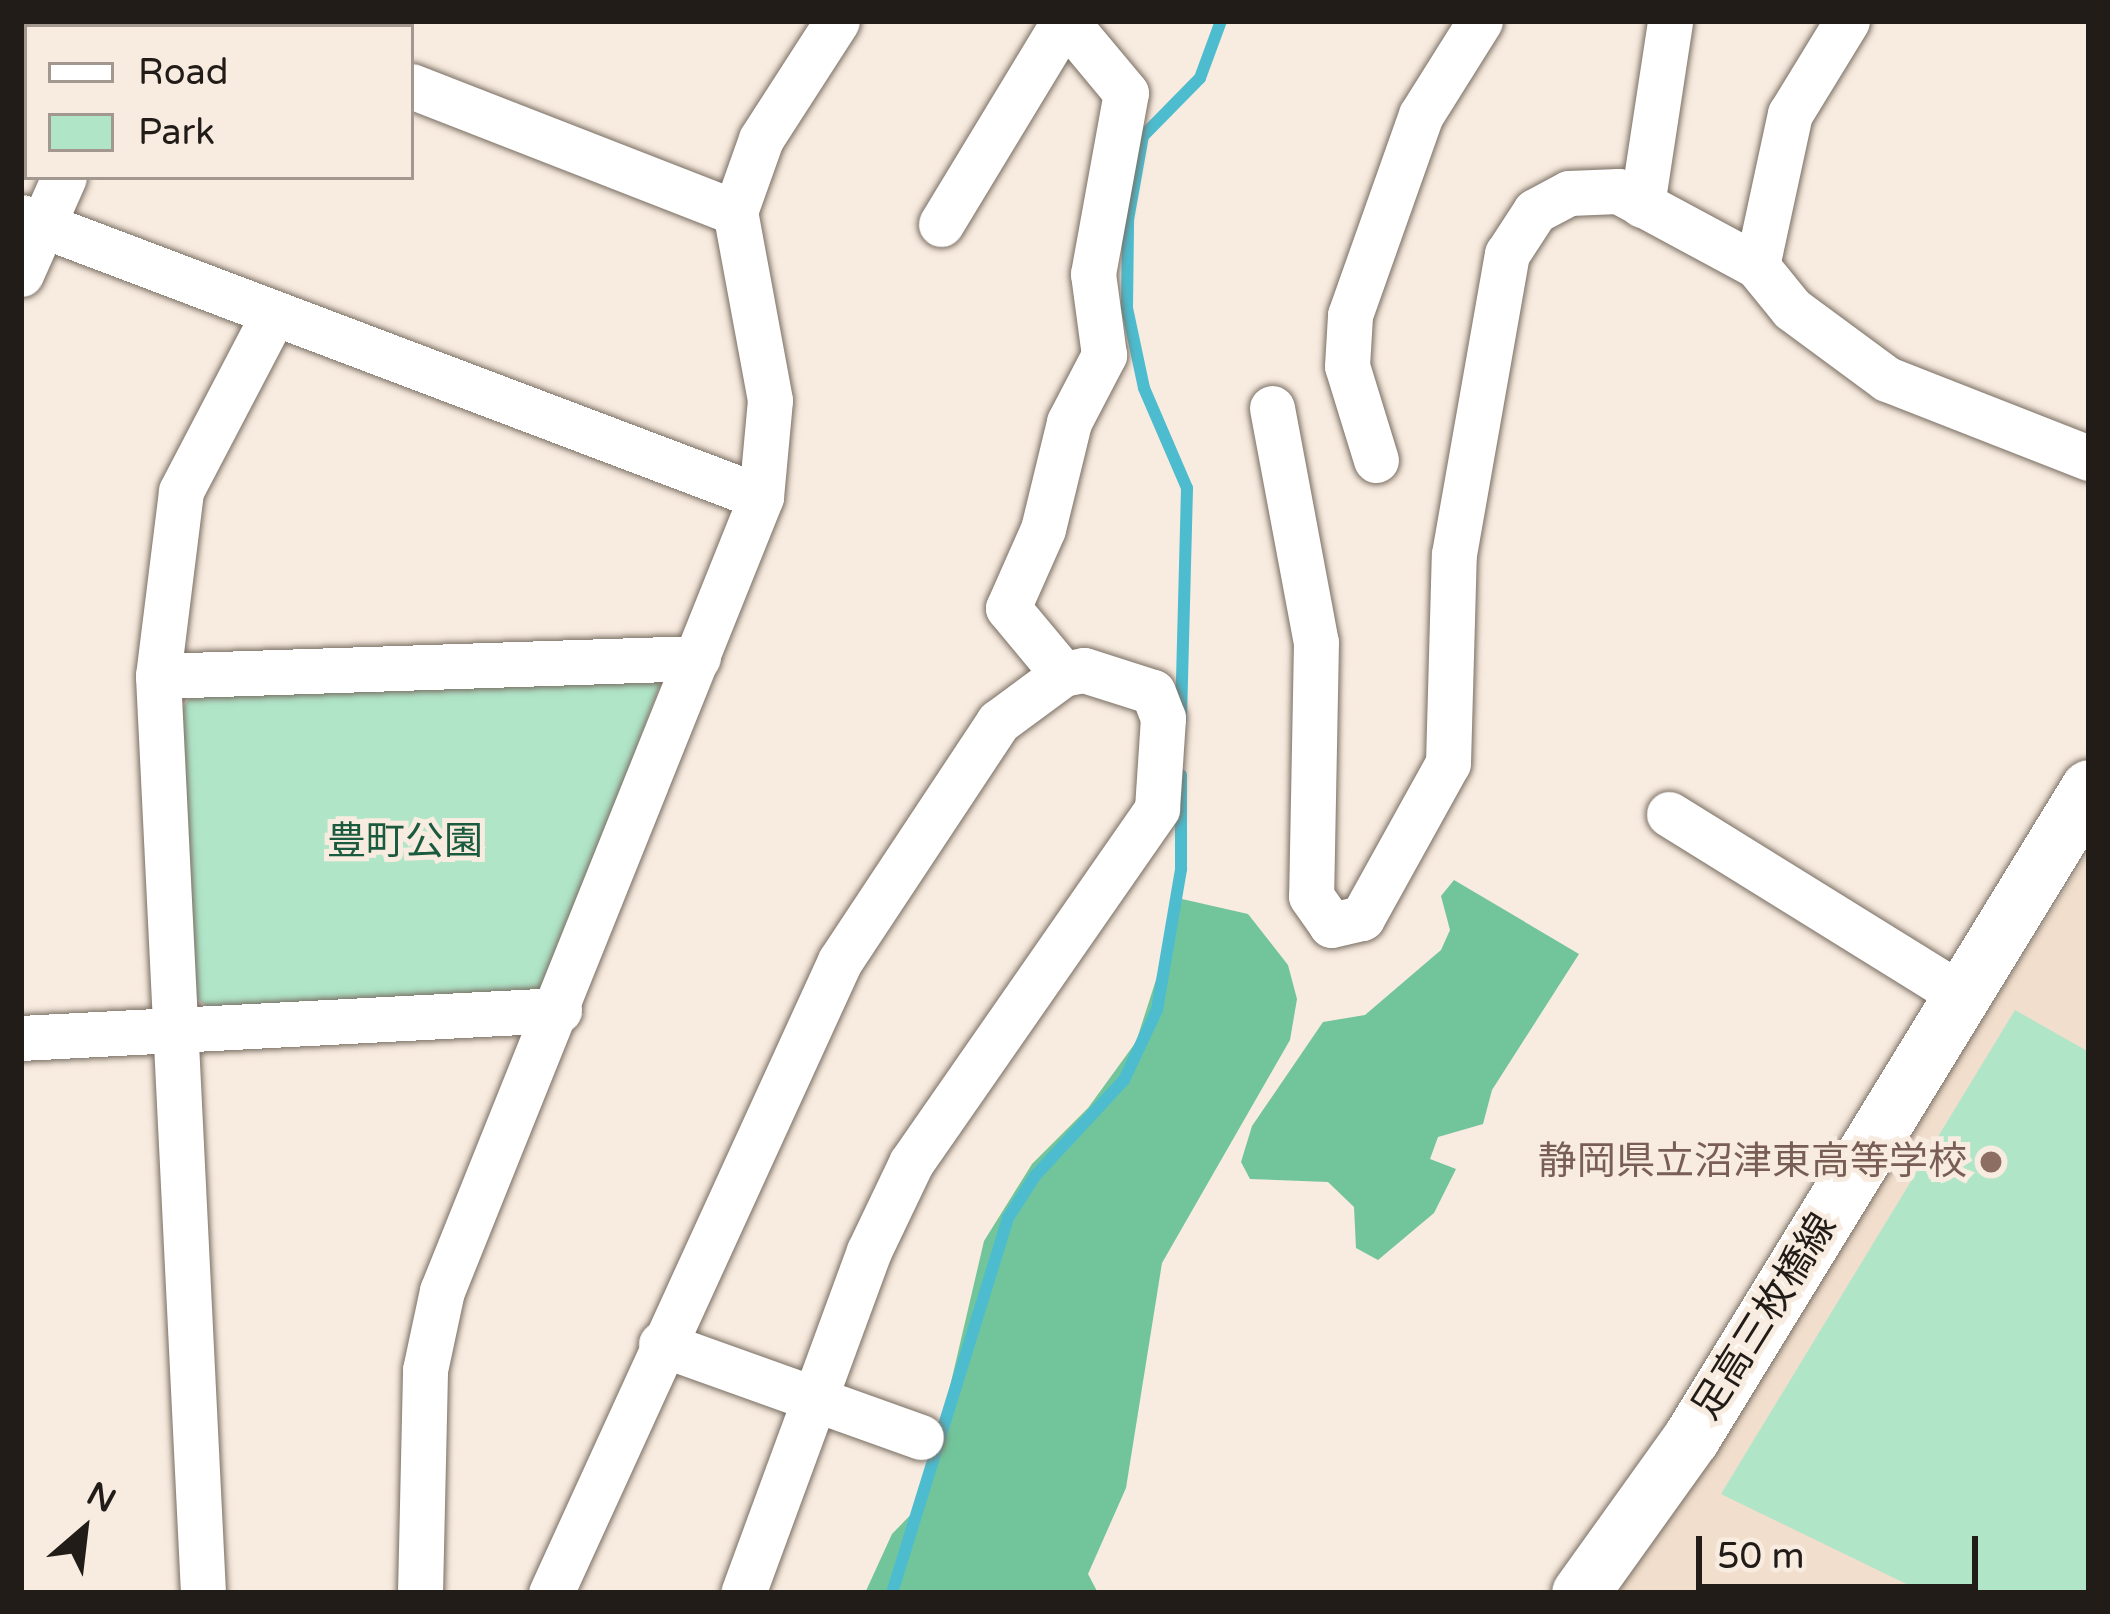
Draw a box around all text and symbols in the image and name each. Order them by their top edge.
legend [24,24,414,180]
text: Road [138,51,228,94]
text: Park [138,111,215,154]
park label: 豊町公園 [327,819,483,865]
place label: 静岡県立沼津東高等学校 [1538,1139,1967,1185]
marker: 静岡県立沼津東高等学校 [1978,1149,2004,1175]
street label: 足高三枚橋線 [1683,1205,1847,1429]
north arrow [24,1470,144,1590]
text: N [80,1474,122,1521]
scale bar [1702,1512,1984,1586]
text: 50 m [1717,1535,1805,1578]

